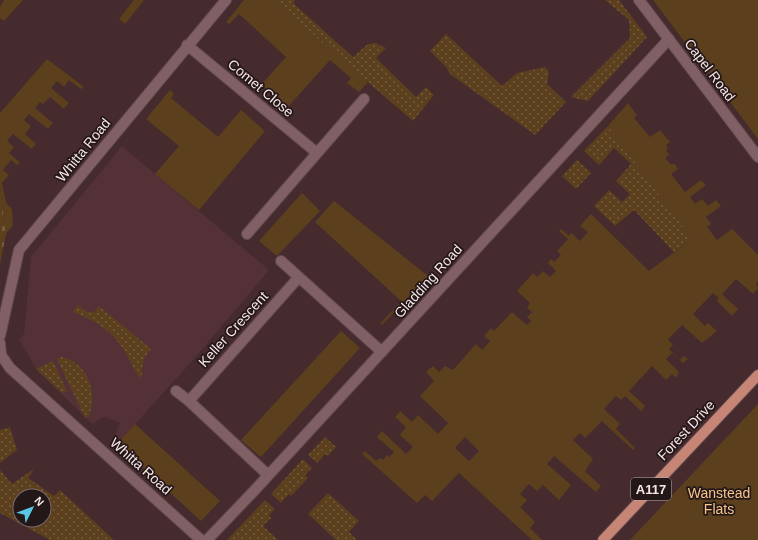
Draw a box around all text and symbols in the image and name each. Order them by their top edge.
street label: Capel Road [681,36,739,104]
street label: Comet Close [225,56,297,120]
street label: Whitta Road [53,115,113,185]
street label: Gladding Road [391,241,465,321]
street label: Keller Crescent [195,288,271,370]
street label: Forest Drive [654,397,718,463]
street label: Whitta Road [107,434,175,498]
road number: A117 [631,478,671,500]
park label: Wanstead Flats [688,485,750,517]
north arrow [12,488,52,528]
text: N [32,494,47,508]

